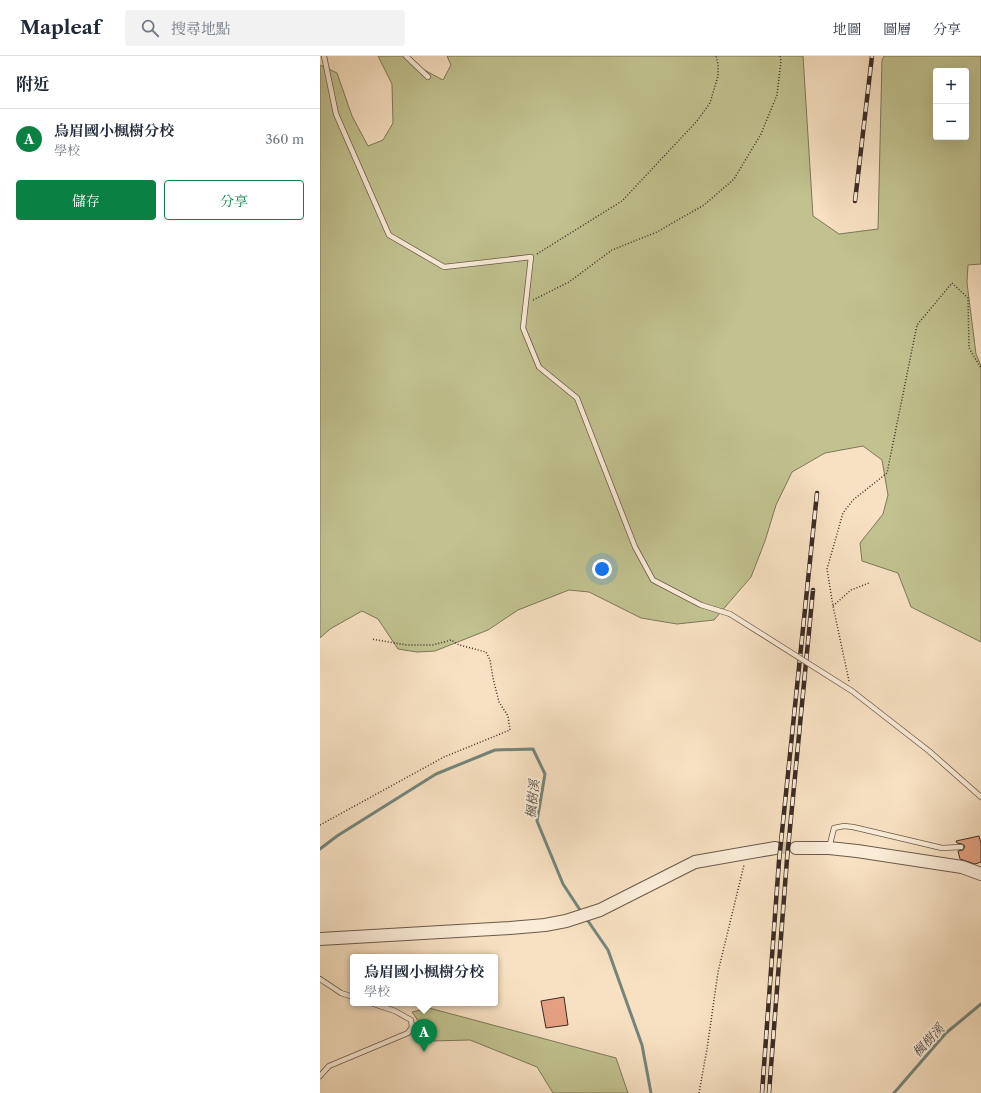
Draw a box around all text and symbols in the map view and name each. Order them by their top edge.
search box [125,10,405,46]
text: Mapleaf [20,16,101,39]
icon: search [139,17,161,39]
text: 搜尋地點 [171,19,231,38]
text: 地圖 [833,20,861,38]
text: 圖層 [883,20,911,38]
text: 分享 [933,20,961,38]
map controls [933,68,969,140]
button: + [933,68,969,104]
text: 附近 [16,74,50,94]
button: − [933,104,969,140]
text: 烏眉國小楓樹分校 [54,121,174,140]
text: A [24,131,34,147]
text: 360 m [265,131,304,147]
text: 學校 [54,142,80,158]
button: 儲存 [16,180,156,220]
button: 分享 [164,180,304,220]
your location [592,559,612,579]
water label: 楓樹溪 [522,777,542,819]
popup [350,954,498,1006]
text: 烏眉國小楓樹分校 [364,962,484,981]
text: 學校 [364,983,390,999]
pin: A [411,1019,437,1052]
water label: 楓樹溪 [909,1019,949,1060]

